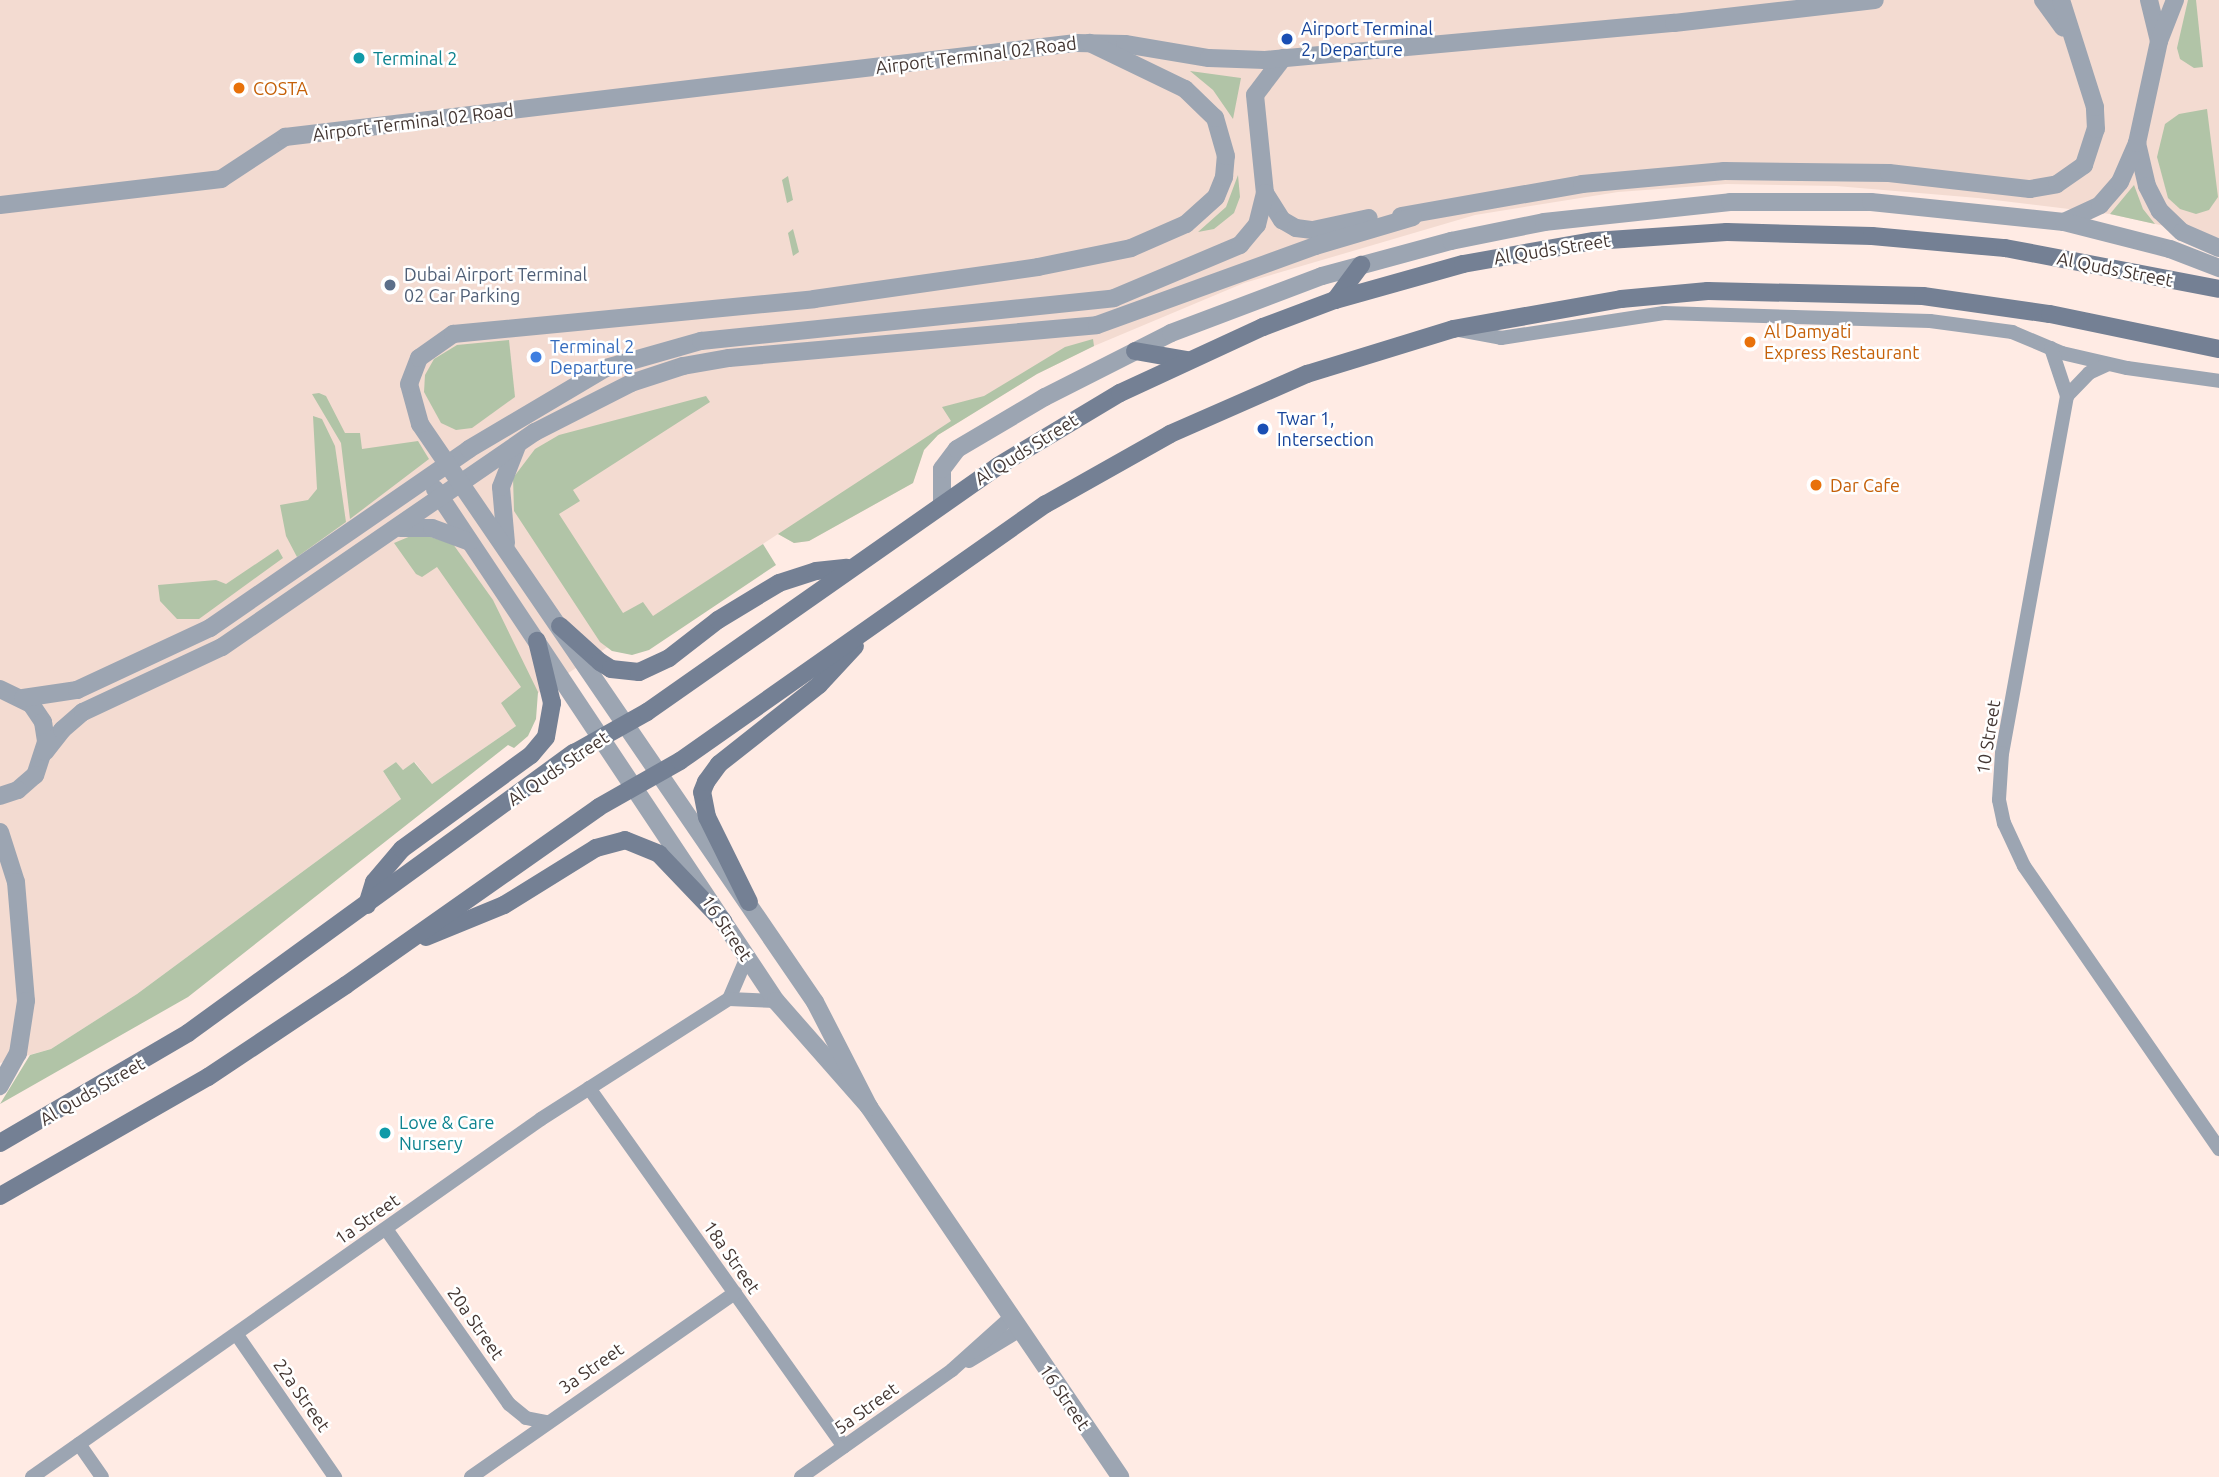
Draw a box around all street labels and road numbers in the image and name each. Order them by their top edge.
street label: Airport Terminal 02 Road [874,32,1078,78]
street label: Airport Terminal 02 Road [311,99,515,145]
street label: Al Quds Street [1492,229,1612,269]
street label: Al Quds Street [2055,247,2175,291]
street label: Al Quds Street [970,409,1082,489]
street label: 10 Street [1971,698,2005,776]
street label: Al Quds Street [503,726,613,810]
street label: 16 Street [697,891,757,965]
street label: Al Quds Street [36,1052,148,1130]
street label: 1a Street [331,1189,403,1249]
street label: 18a Street [699,1216,765,1298]
street label: 20a Street [443,1282,509,1364]
street label: 3a Street [555,1338,627,1398]
street label: 22a Street [269,1354,335,1436]
street label: 16 Street [1035,1360,1095,1434]
street label: 5a Street [830,1378,902,1438]

